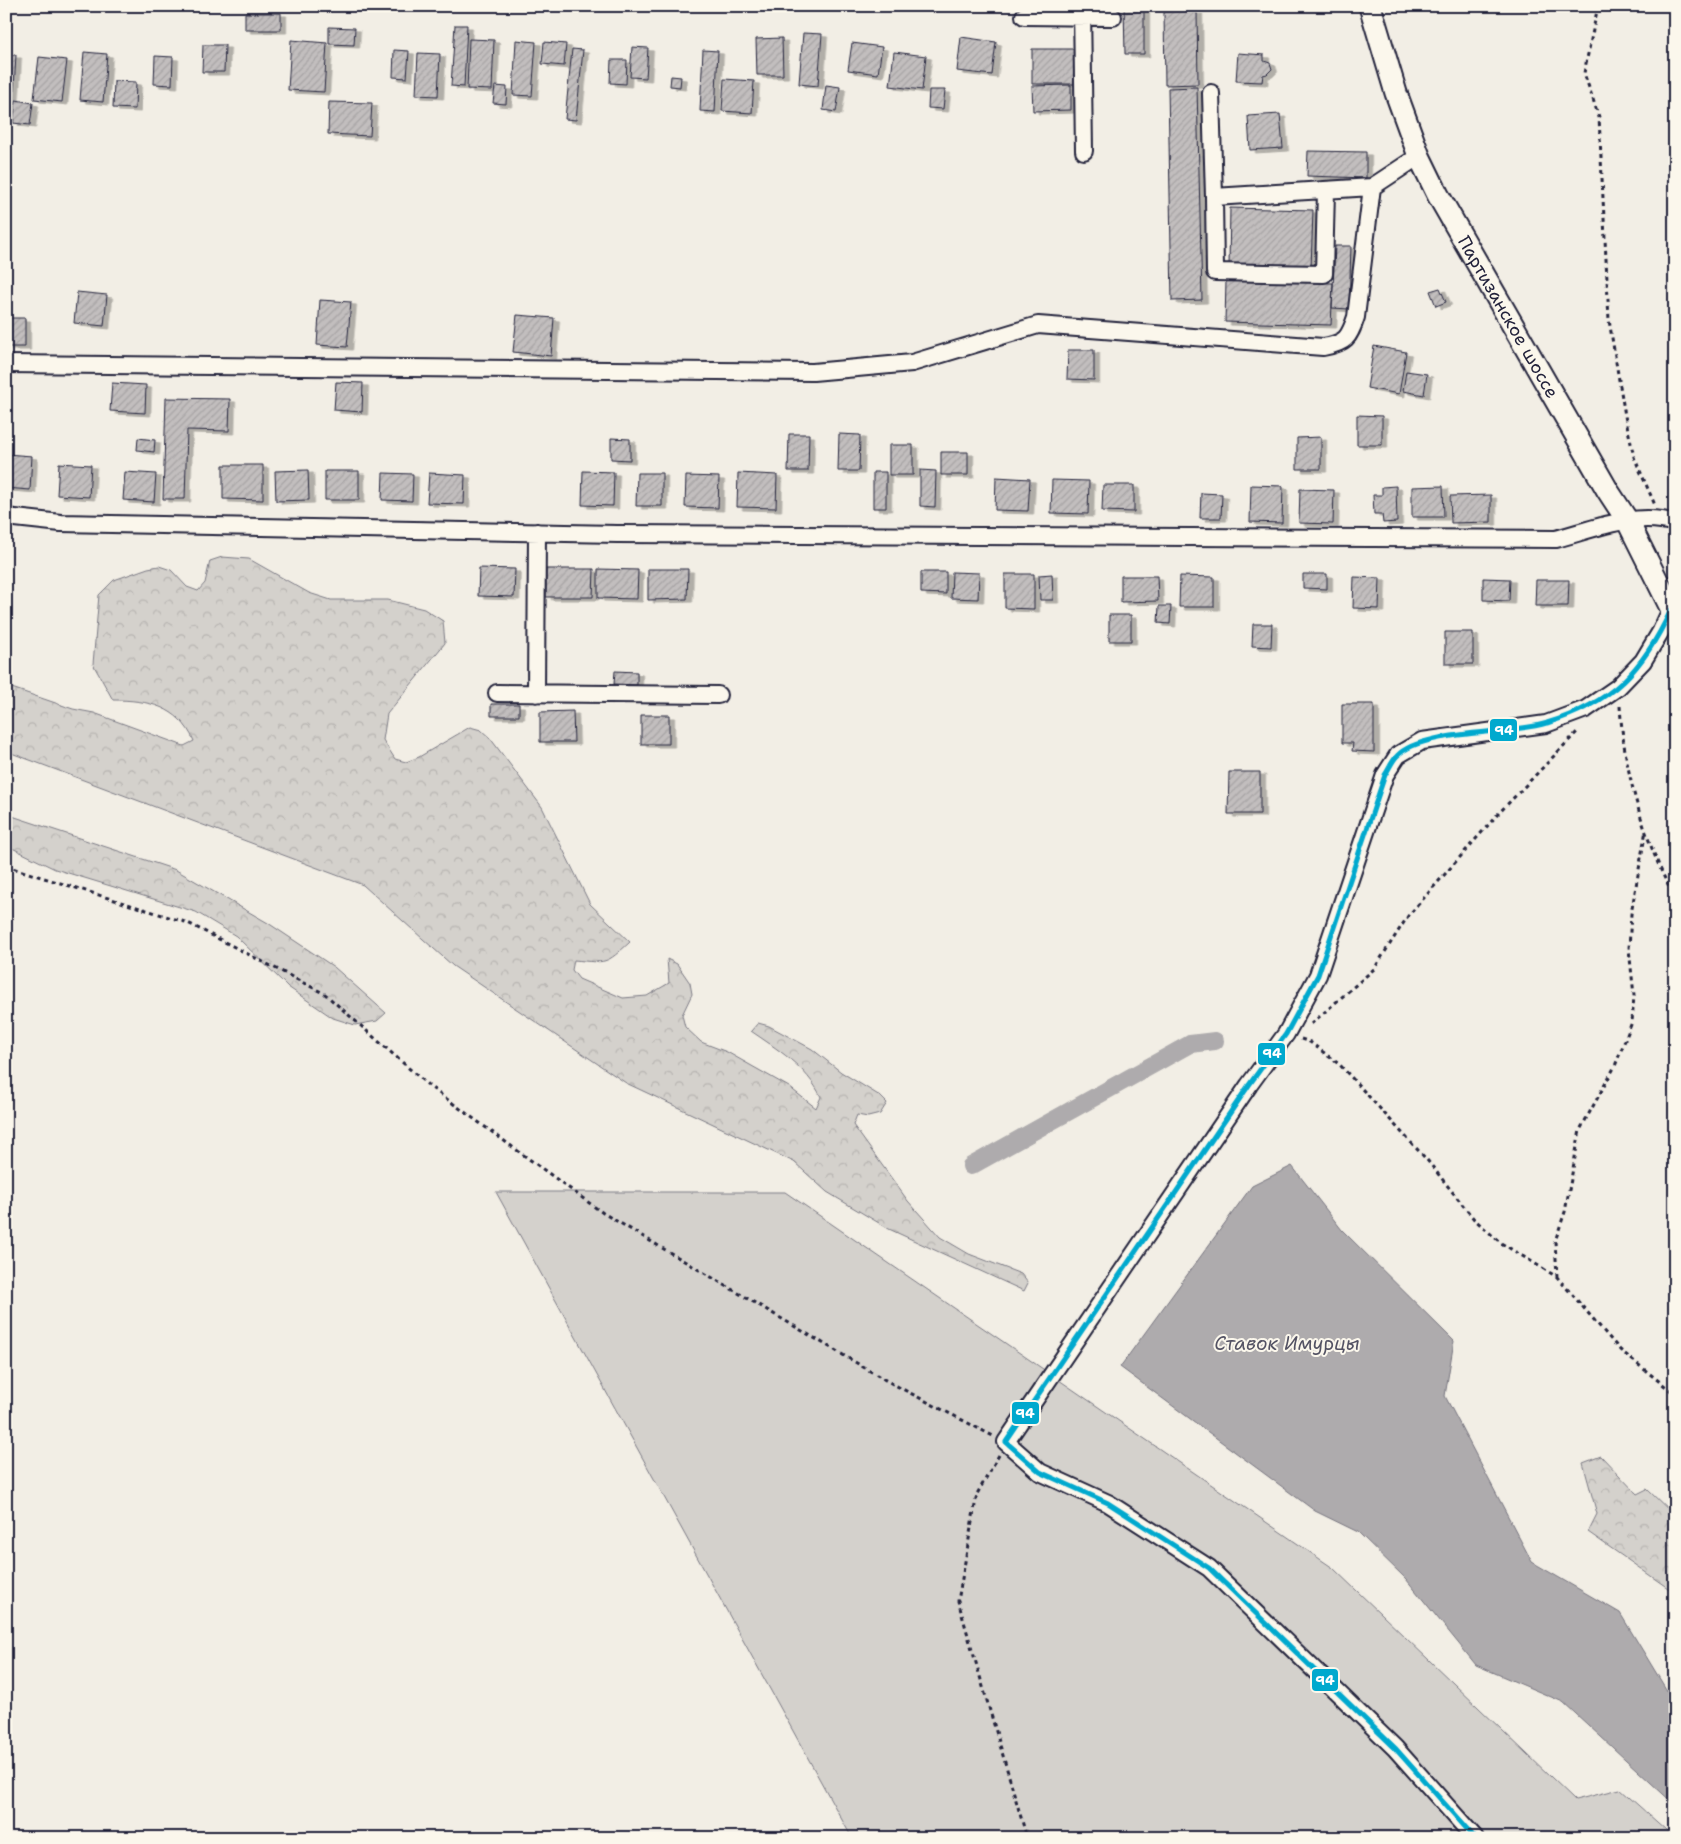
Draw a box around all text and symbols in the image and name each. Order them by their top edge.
street label: Партизанское шоссе [1452,232,1564,403]
line badge: 94 [1489,718,1518,742]
text: 94 [1494,721,1514,739]
line badge: 94 [1257,1042,1286,1066]
text: 94 [1262,1044,1282,1062]
water label: Ставок Имурцы [1214,1331,1360,1356]
line badge: 94 [1011,1401,1040,1425]
text: 94 [1015,1404,1035,1422]
line badge: 94 [1311,1668,1339,1692]
text: 94 [1315,1671,1335,1689]

